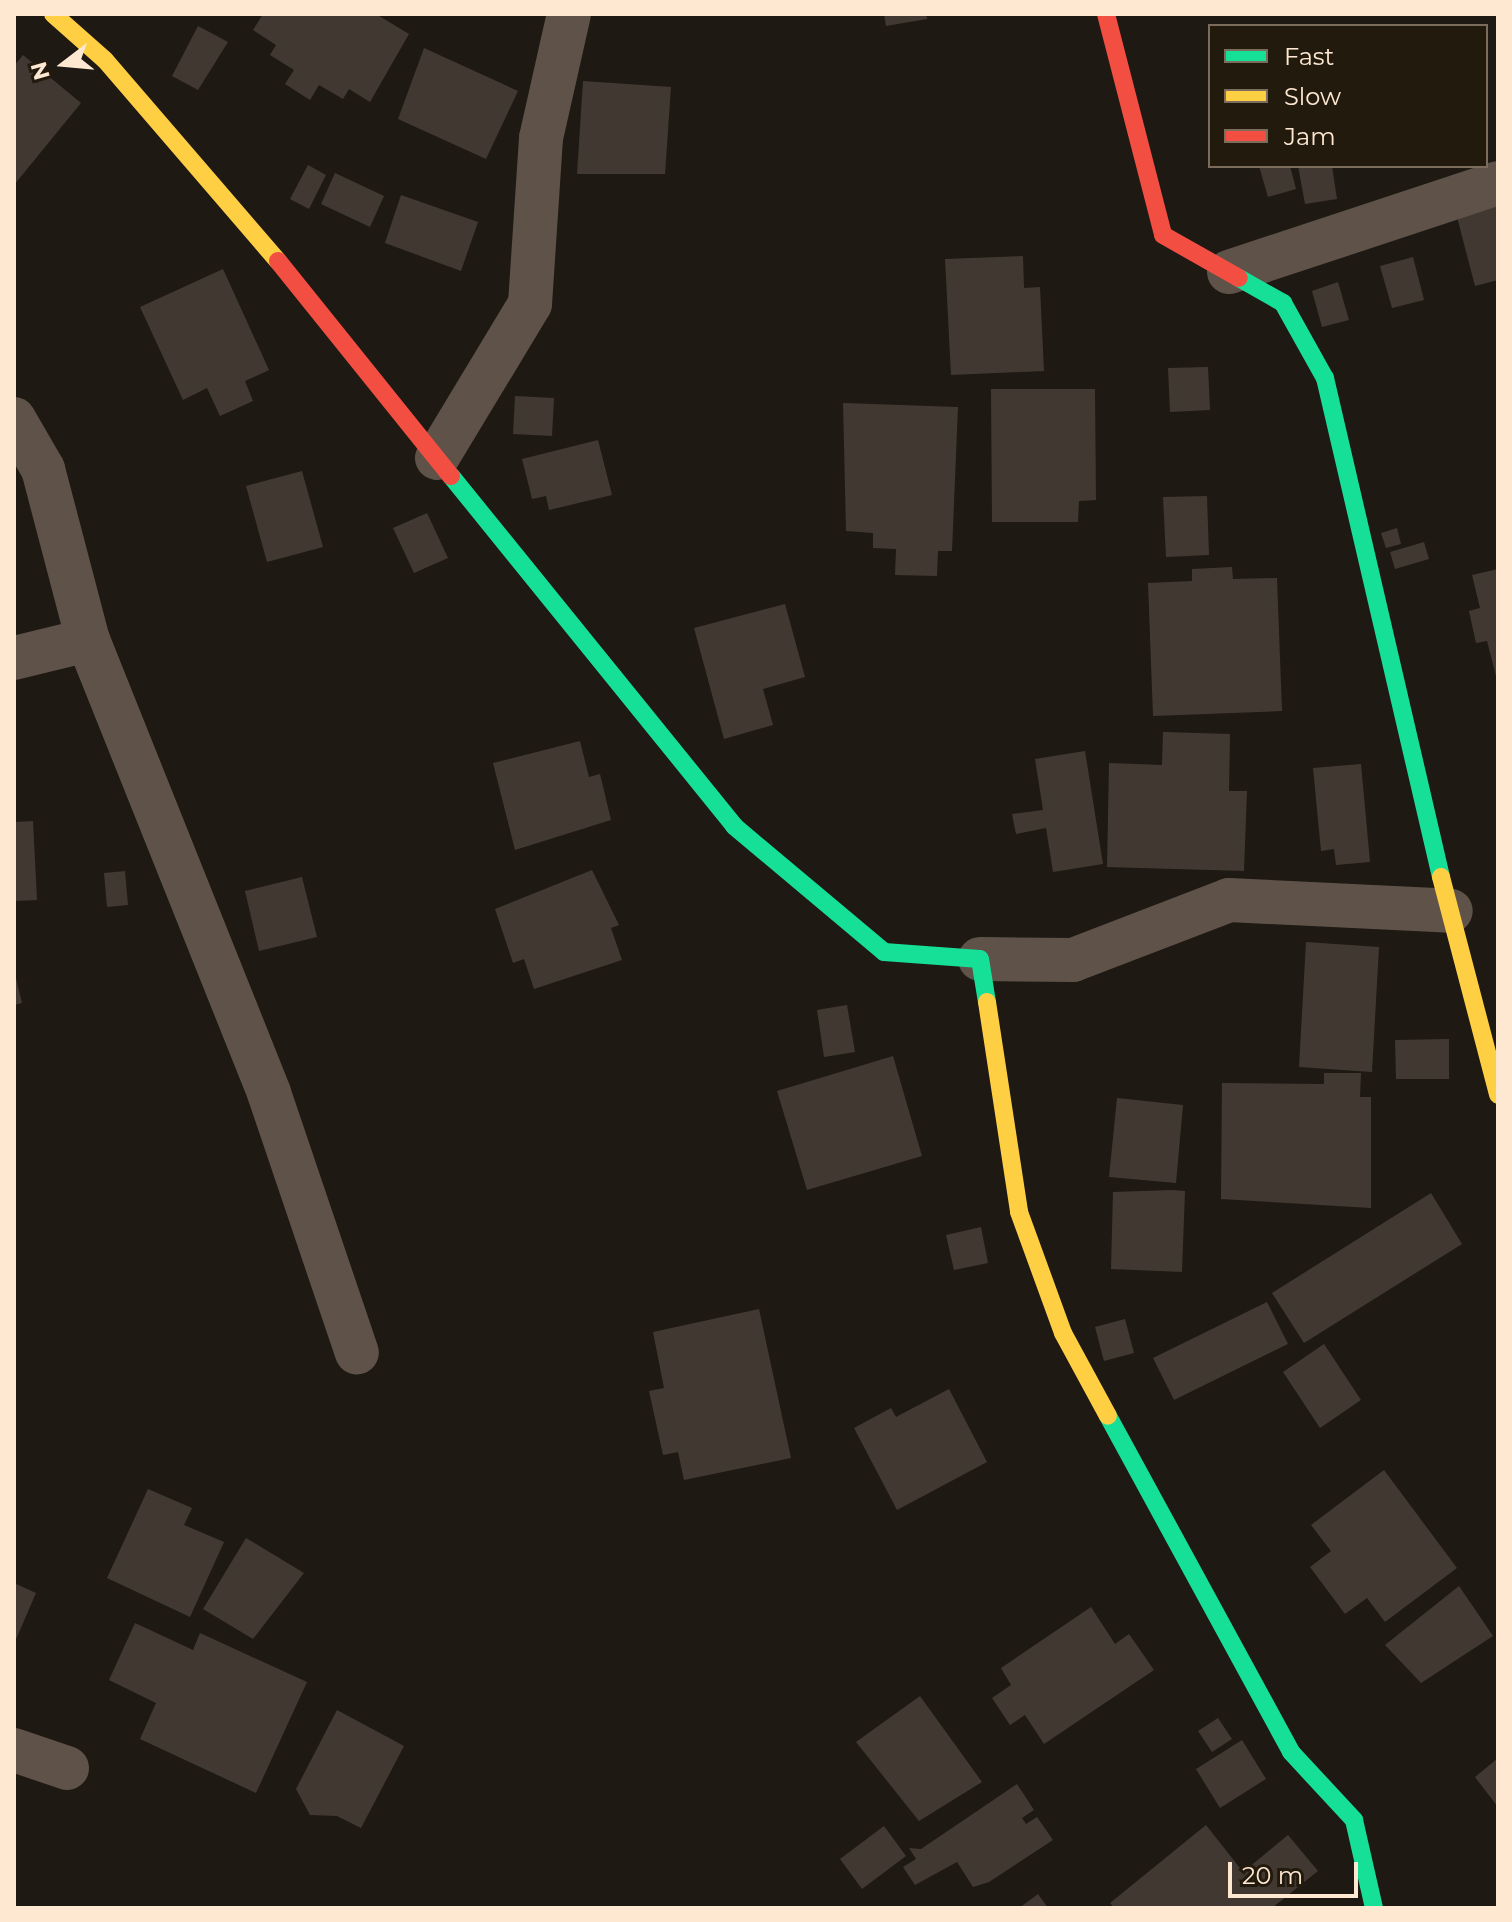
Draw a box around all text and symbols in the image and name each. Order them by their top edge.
north arrow [24,24,104,104]
legend [1208,24,1488,168]
text: Fast [1284,42,1334,71]
text: N [25,58,56,83]
text: Slow [1284,82,1341,111]
text: Jam [1284,122,1336,151]
scale bar [1232,1846,1362,1896]
text: 20 m [1242,1861,1303,1890]

